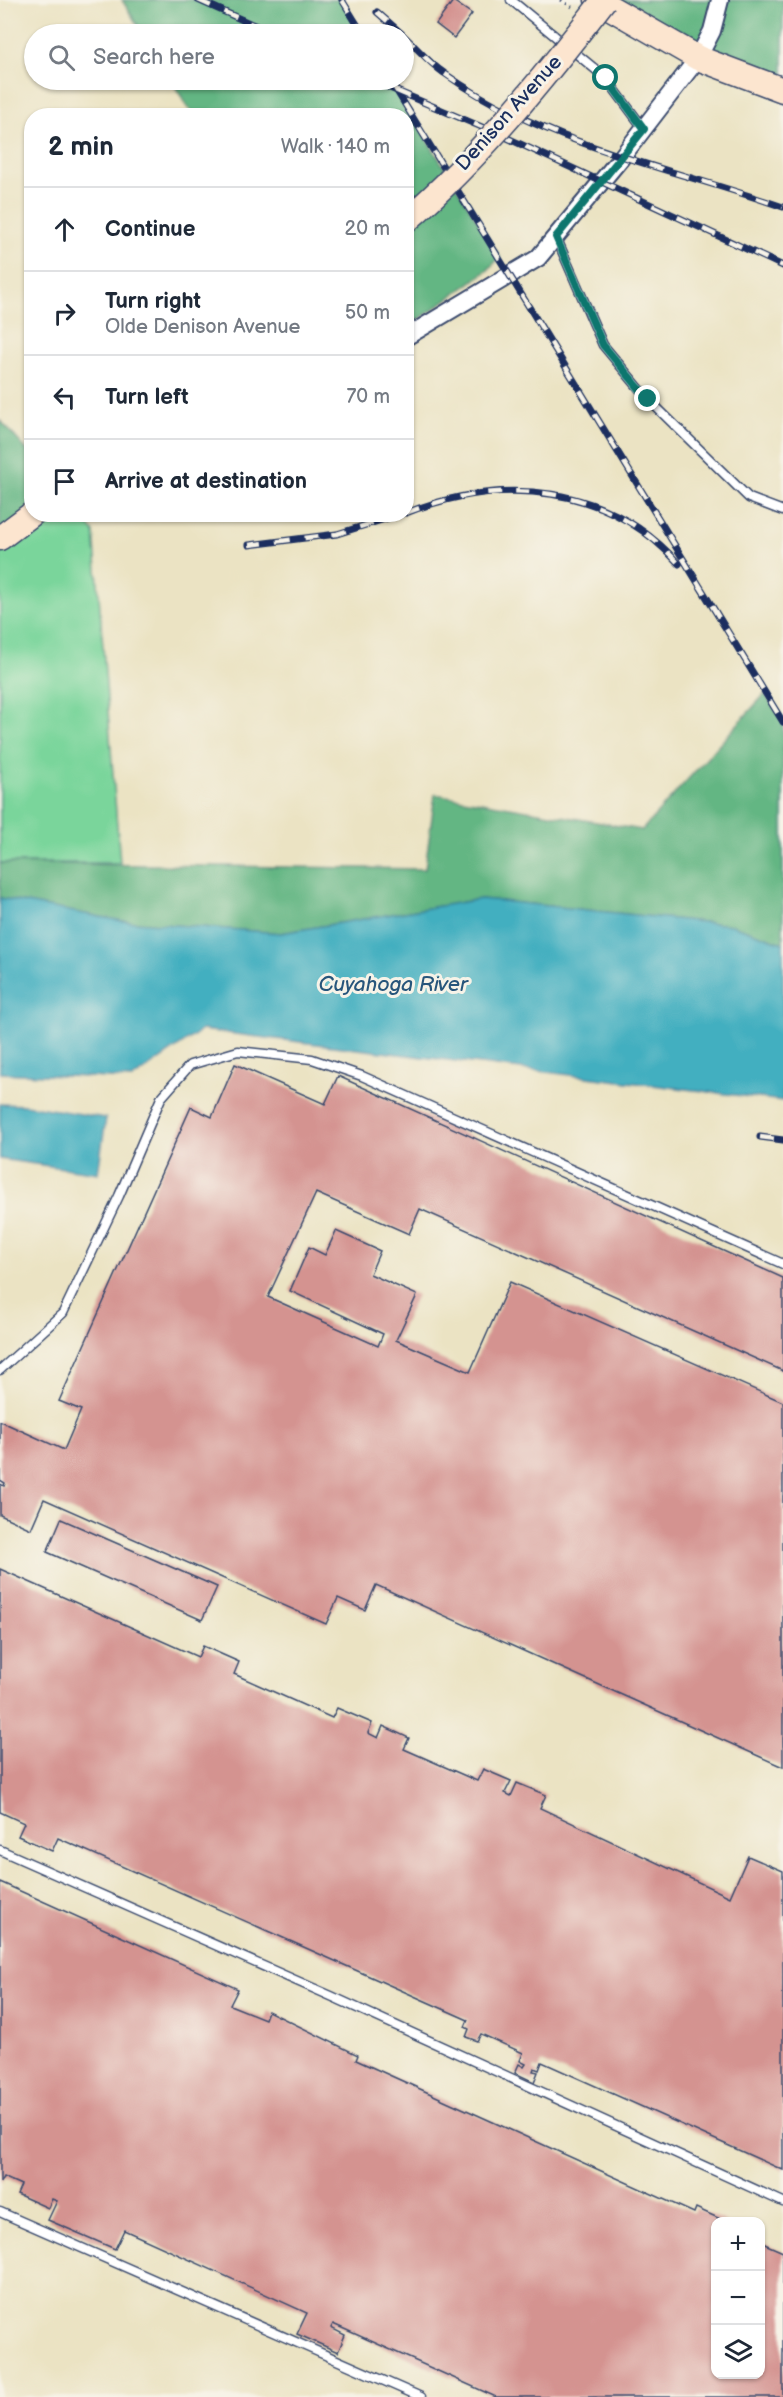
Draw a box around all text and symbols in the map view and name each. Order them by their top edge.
search box [24,24,414,90]
icon: search [45,41,78,74]
text: Search here [93,44,215,71]
street label: Denison Avenue [451,50,567,176]
route start [592,64,618,90]
text: 2 min [48,132,114,163]
text: Walk · 140 m [281,135,390,159]
icon: ahead [48,213,81,246]
text: Continue [105,216,195,243]
text: 20 m [345,217,390,241]
text: Turn right [105,288,201,315]
icon: right [48,297,81,330]
text: 50 m [345,301,390,325]
text: Olde Denison Avenue [105,315,300,339]
icon: left [48,381,81,414]
text: Turn left [105,384,189,411]
text: 70 m [346,385,390,409]
route end [634,385,660,411]
icon: arrive [48,465,81,498]
text: Arrive at destination [105,468,307,495]
water label: Cuyahoga River [318,972,469,997]
map controls [711,2217,765,2379]
button: + [711,2217,765,2271]
button: − [711,2271,765,2325]
button: layers [711,2325,765,2379]

